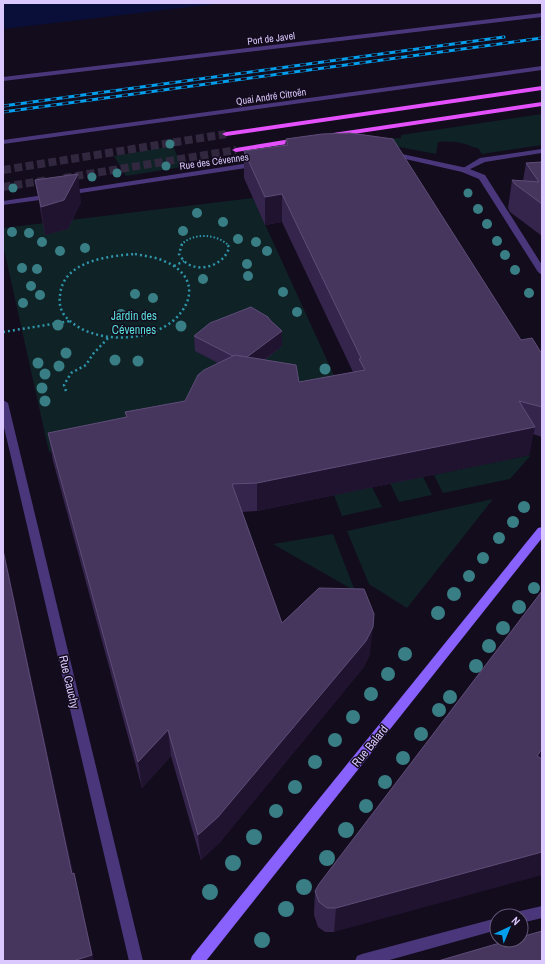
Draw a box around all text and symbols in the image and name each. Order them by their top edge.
street label: Port de Javel [247,29,296,48]
street label: Quai André Citroën [235,85,307,108]
street label: Rue des Cévennes [179,150,250,173]
park label: Jardin des Cévennes [111,308,157,338]
street label: Rue Cauchy [55,654,83,710]
street label: Rue Balard [348,722,392,770]
north arrow [489,908,529,948]
text: N [509,914,523,928]

